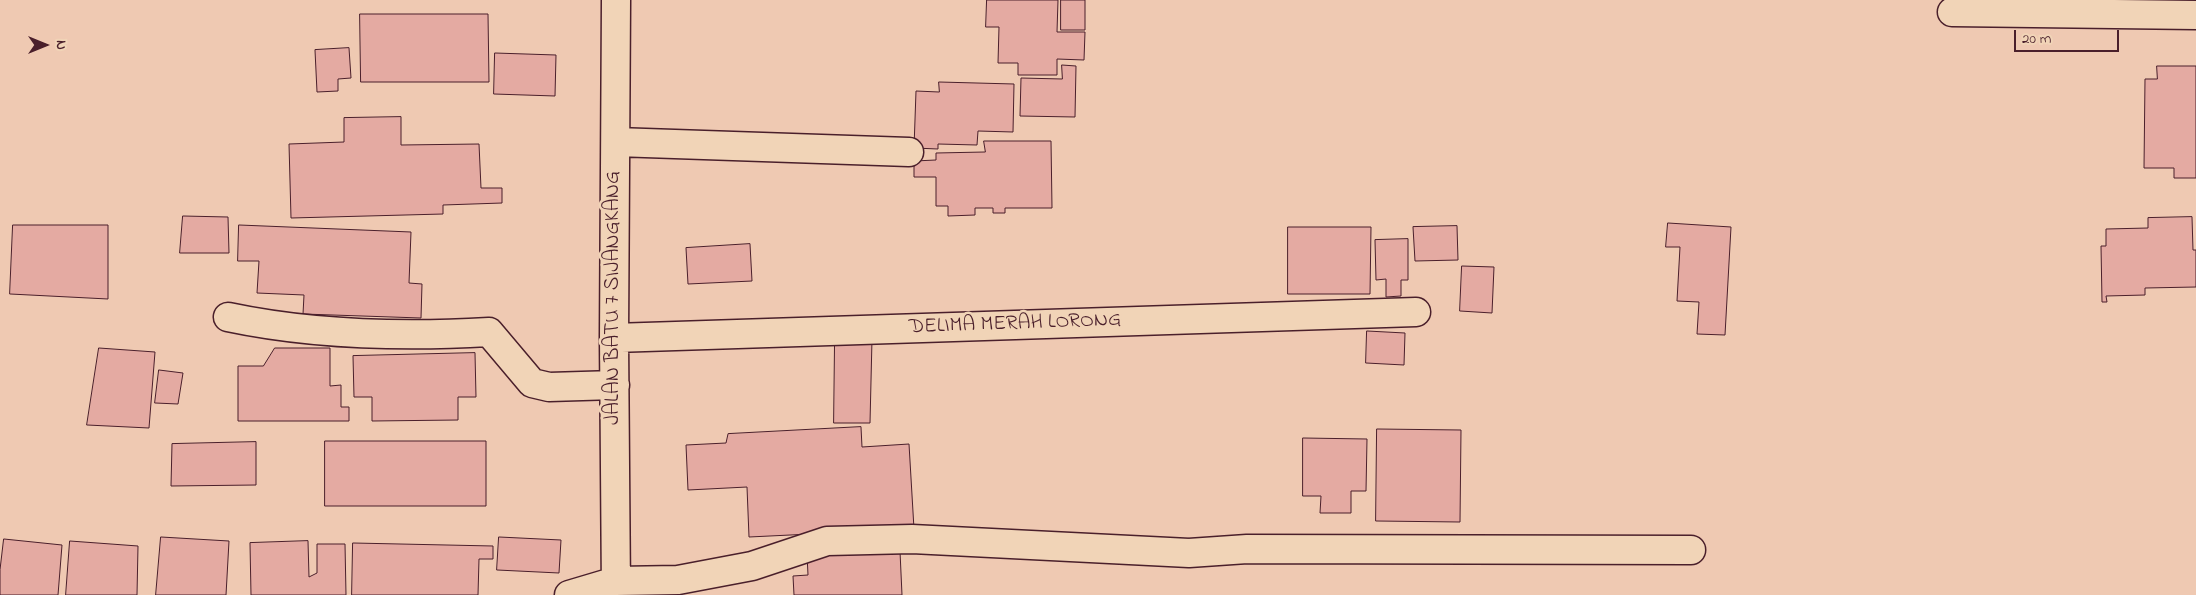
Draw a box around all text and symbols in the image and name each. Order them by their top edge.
north arrow [20,20,70,70]
scale bar [2016,20,2121,52]
text: 20 m [2022,28,2051,50]
text: N [50,40,71,50]
street label: JALAN BATU 7 SIJANGKANG [602,171,628,425]
street label: DELIMA MERAH LORONG [908,309,1122,341]

